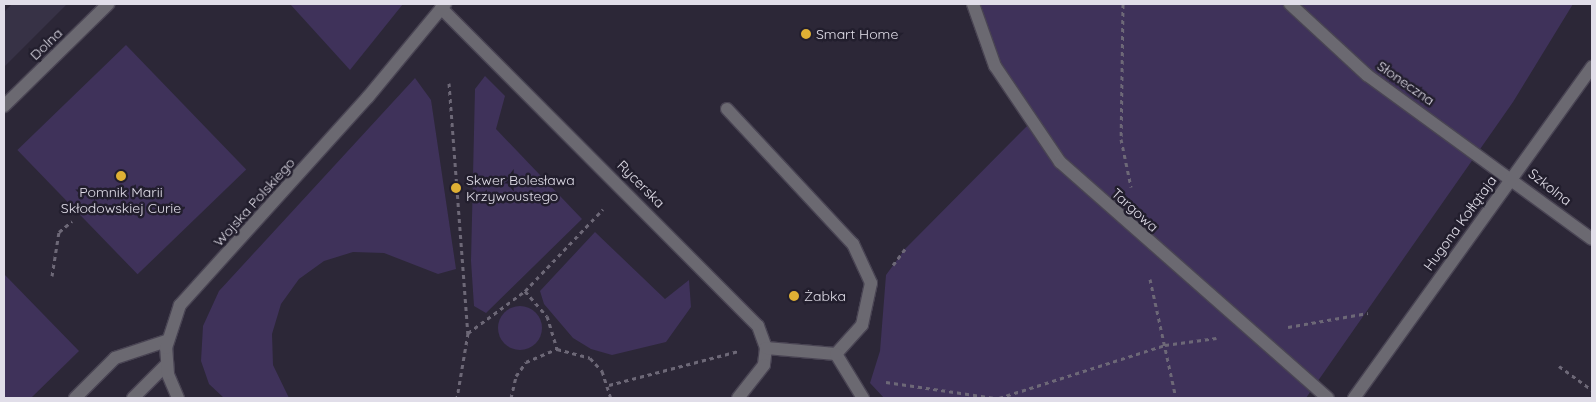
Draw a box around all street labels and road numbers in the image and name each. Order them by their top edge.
street label: Dolna [26,25,66,63]
street label: Słoneczna [1374,57,1438,109]
street label: Wojska Polskiego [210,154,298,250]
street label: Rycerska [614,157,668,211]
street label: Szkolna [1525,165,1575,209]
street label: Hugona Kołłątaja [1420,172,1500,274]
street label: Targowa [1108,185,1162,235]

